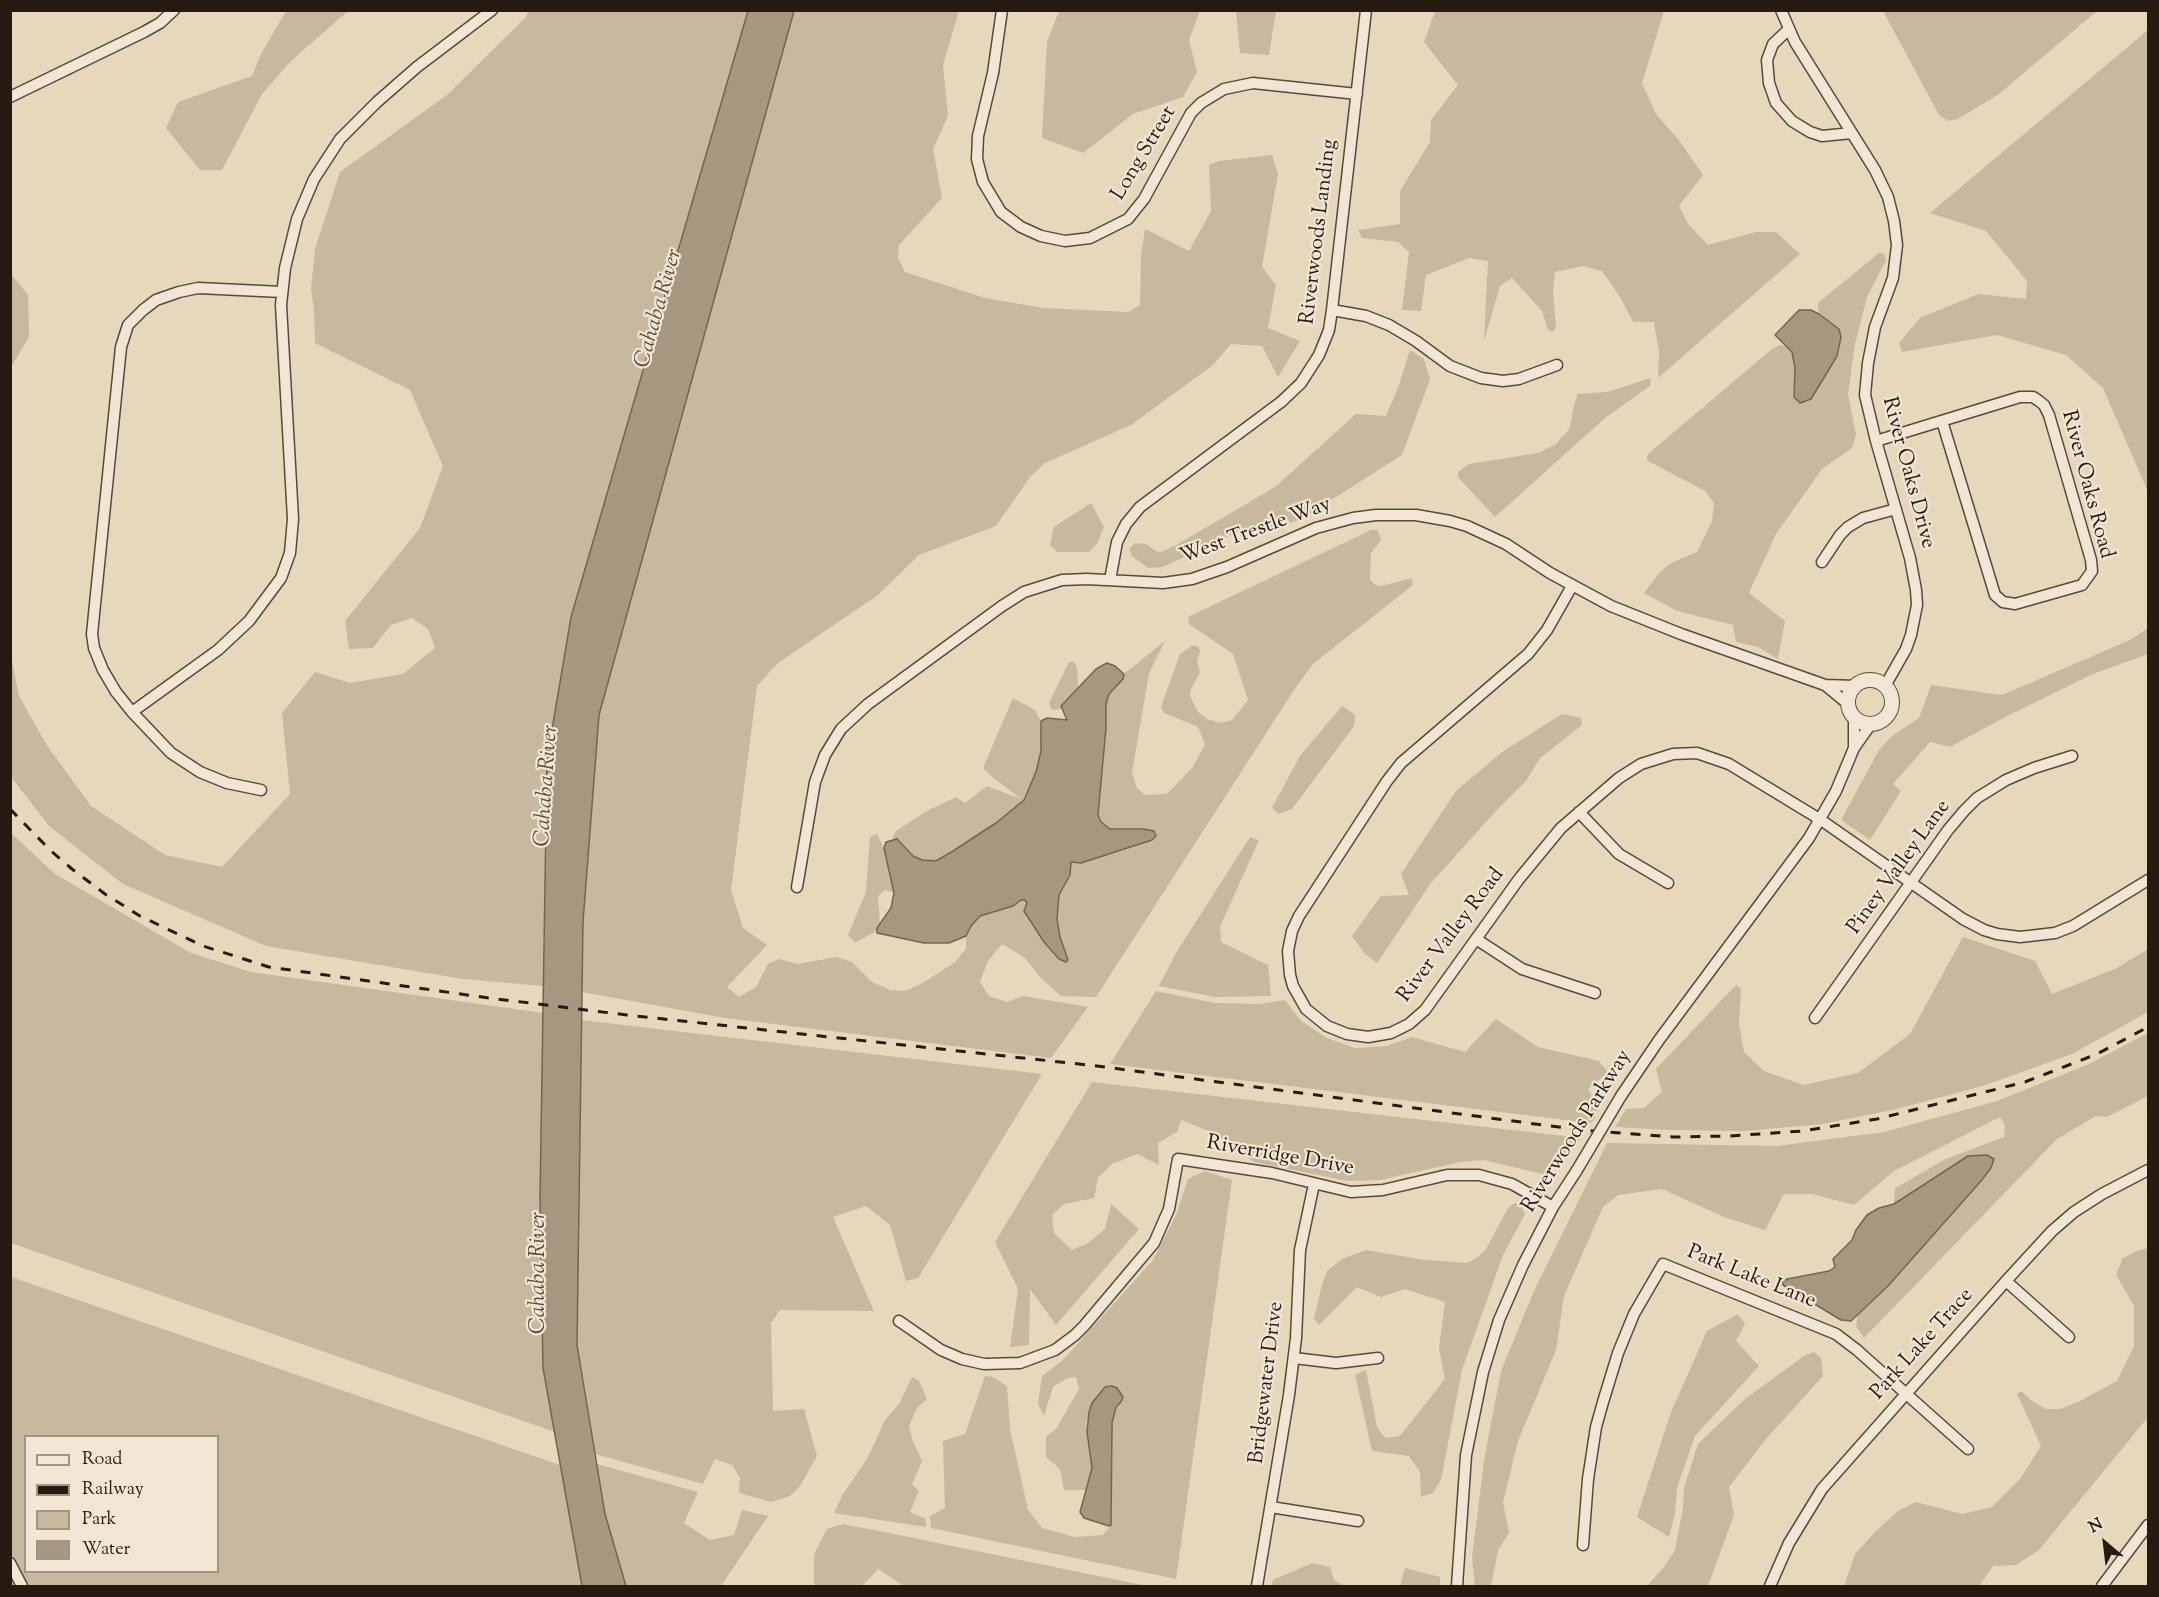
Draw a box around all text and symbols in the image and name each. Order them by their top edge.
street label: Long Street [1107,102,1183,206]
street label: Riverwoods Landing [1296,138,1344,326]
water label: Cahaba River [631,247,689,371]
street label: River Oaks Drive [1875,395,1939,551]
street label: River Oaks Road [2054,408,2118,562]
street label: West Trestle Way [1177,493,1335,571]
water label: Cahaba River [531,724,565,848]
street label: Piney Valley Lane [1843,796,1957,940]
street label: River Valley Road [1393,864,1511,1008]
street label: Riverwoods Parkway [1518,1046,1638,1218]
street label: Riverridge Drive [1204,1132,1356,1182]
water label: Cahaba River [527,1212,553,1334]
street label: Park Lake Lane [1683,1241,1819,1315]
street label: Park Lake Trace [1866,1284,1980,1406]
street label: Bridgewater Drive [1246,1300,1290,1466]
legend [24,1435,219,1573]
text: Road [82,1447,122,1473]
text: Railway [82,1477,144,1503]
text: Park [82,1507,116,1533]
north arrow [2075,1513,2135,1573]
text: N [2085,1514,2107,1540]
text: Water [82,1537,130,1563]

